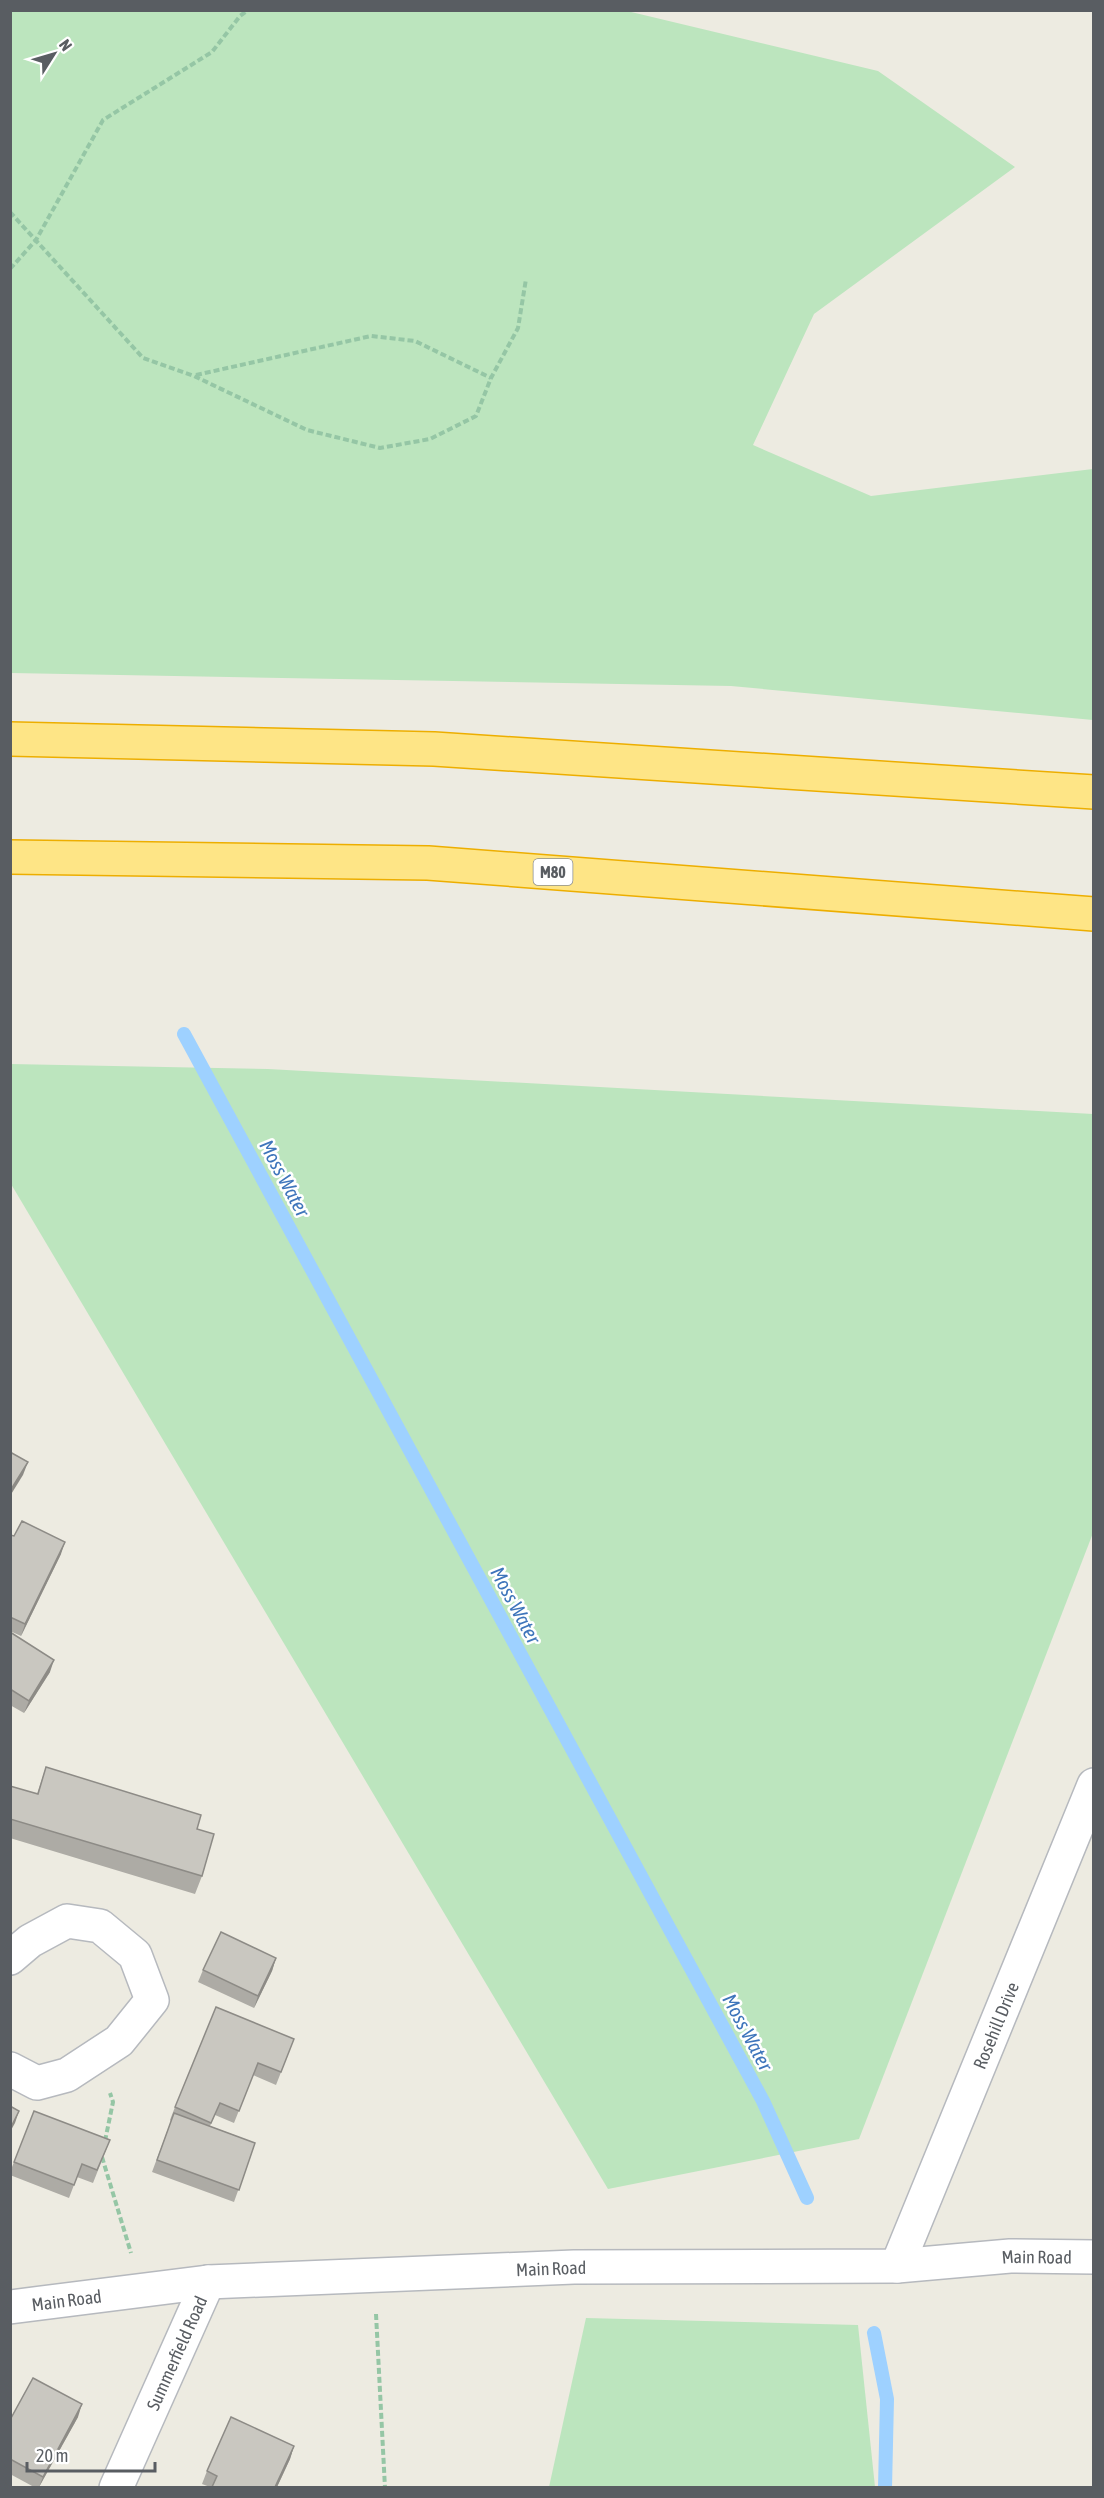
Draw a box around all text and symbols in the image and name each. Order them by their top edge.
north arrow [24,24,84,84]
text: N [56,36,76,54]
road number: M80 [534,859,572,885]
water label: Moss Water [255,1136,315,1221]
water label: Moss Water [486,1563,546,1648]
street label: Rosehill Drive [968,1979,1023,2072]
water label: Moss Water [718,1990,778,2075]
street label: Main Road [1001,2245,1072,2267]
street label: Main Road [516,2256,586,2280]
street label: Main Road [30,2285,103,2315]
street label: Summerfield Road [142,2293,211,2413]
scale bar [27,2435,154,2473]
text: 20 m [36,2445,68,2466]

